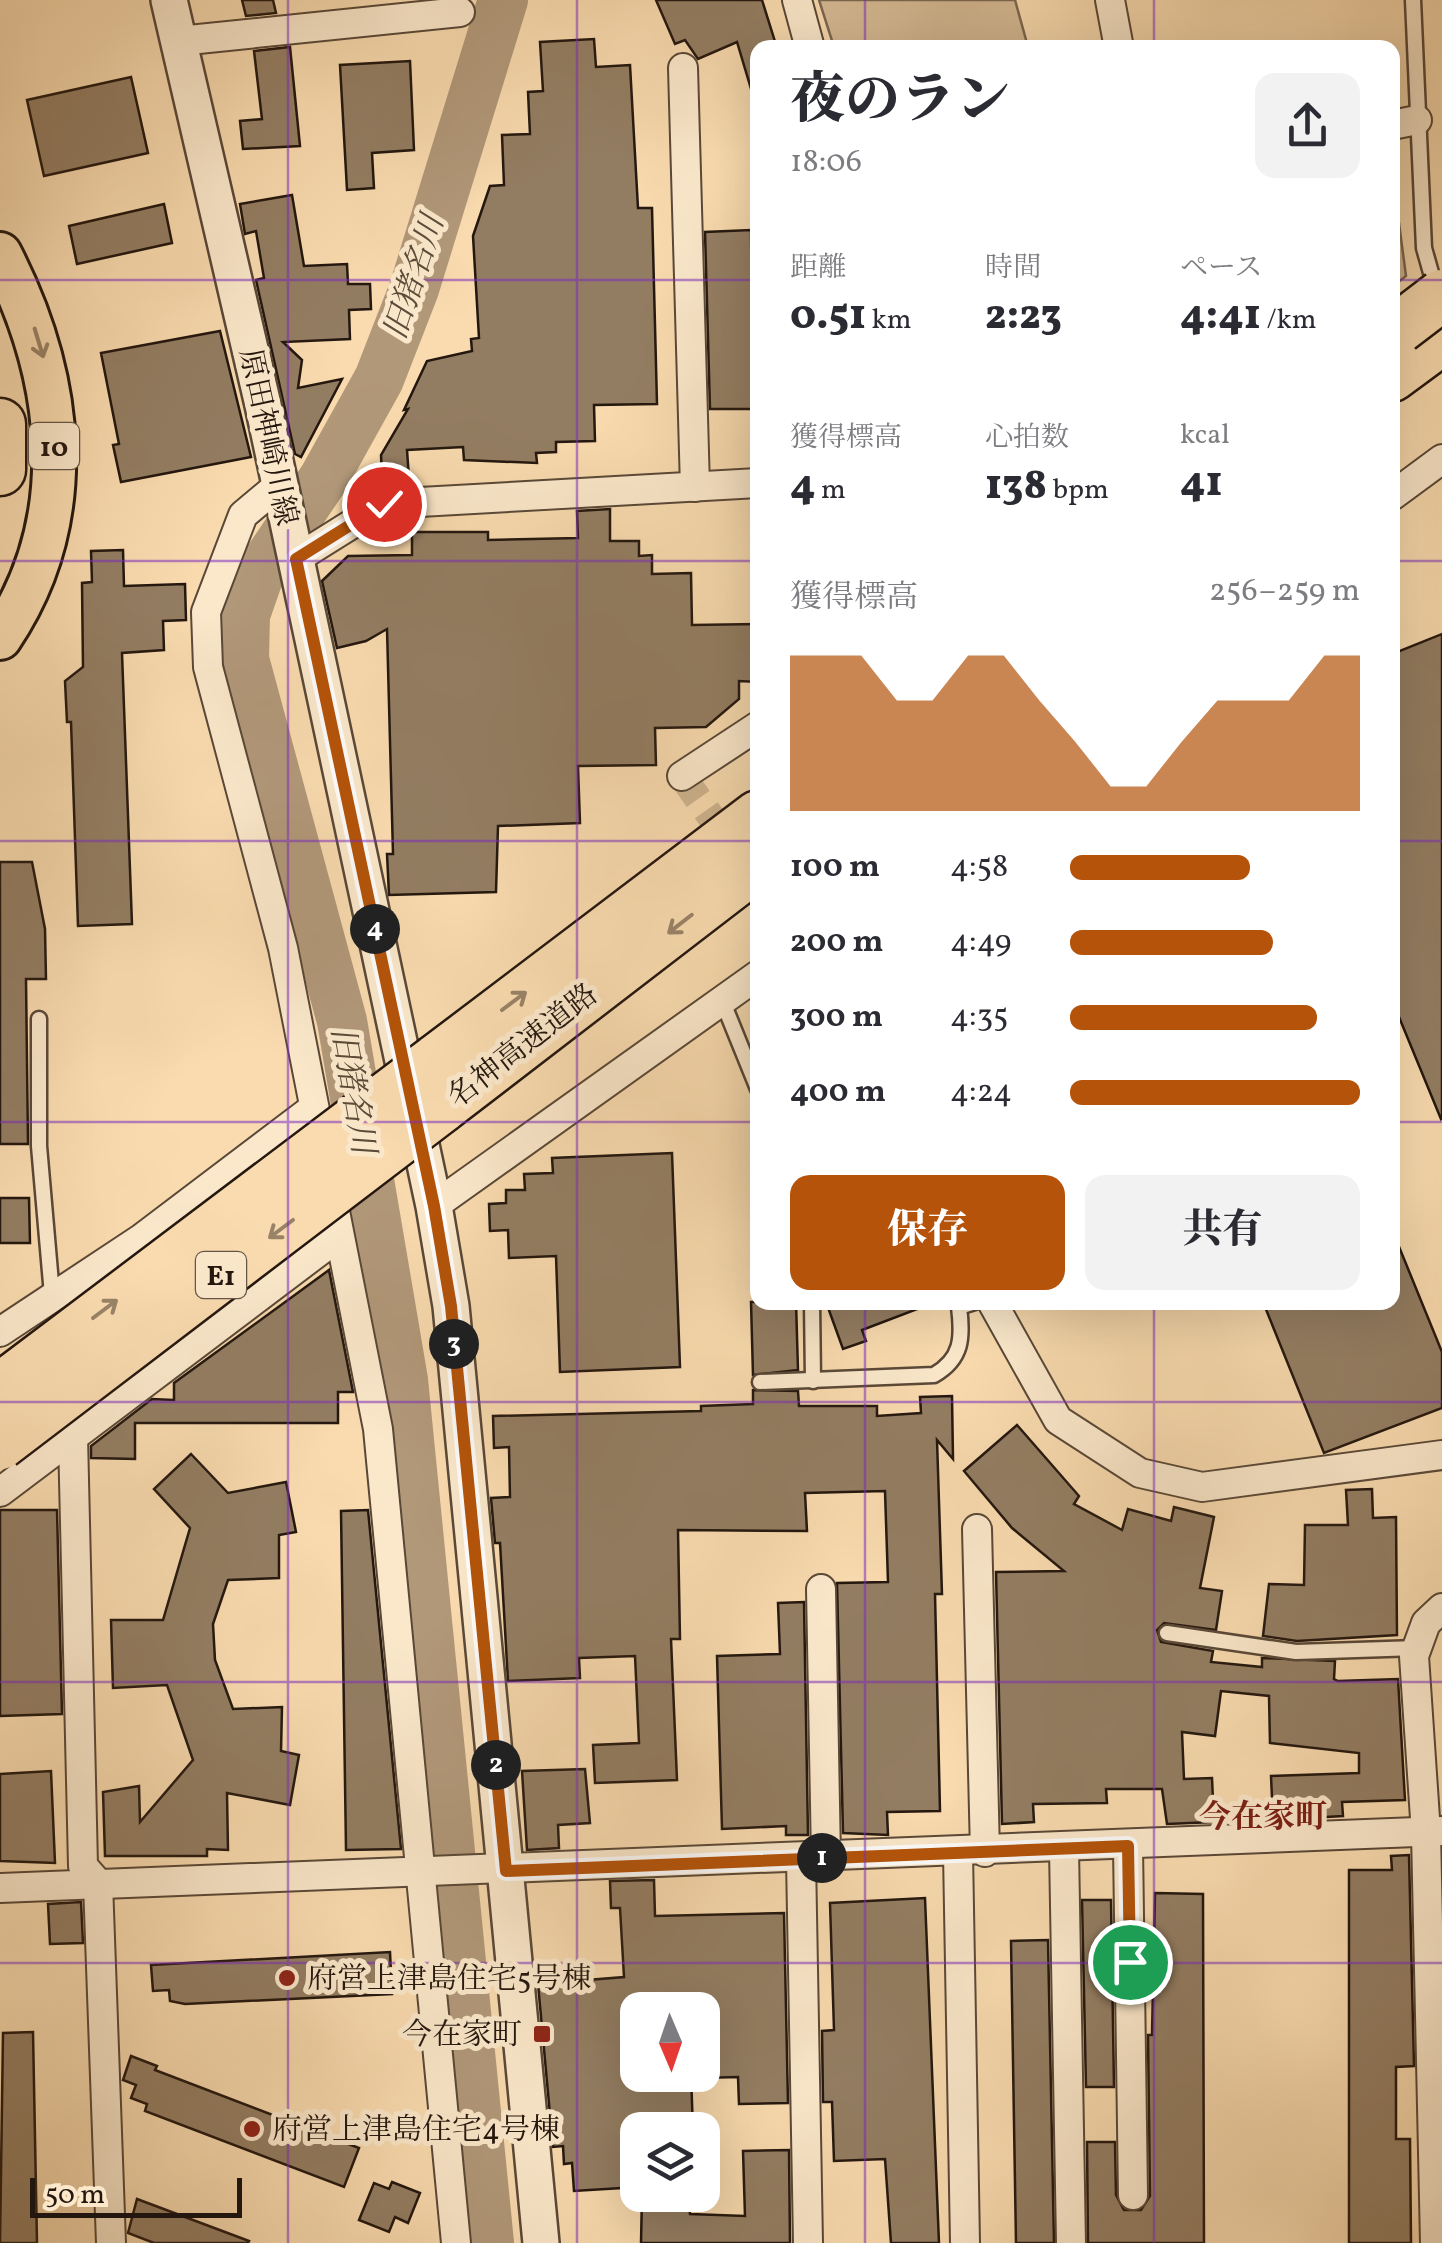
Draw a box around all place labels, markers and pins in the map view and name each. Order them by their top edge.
pin [342,462,427,547]
pin: 4 [350,904,400,954]
pin: 3 [429,1319,479,1369]
pin: 2 [471,1740,521,1790]
pin: 1 [797,1833,847,1883]
pin [1088,1920,1173,2005]
place label: 府営上津島住宅5号棟 [307,1959,591,2001]
marker: 府営上津島住宅5号棟 [276,1967,298,1989]
place label: 今在家町 [402,2015,522,2057]
marker: 今在家町 [531,2023,553,2045]
place label: 府営上津島住宅4号棟 [272,2110,560,2152]
marker: 府営上津島住宅4号棟 [241,2118,263,2140]

